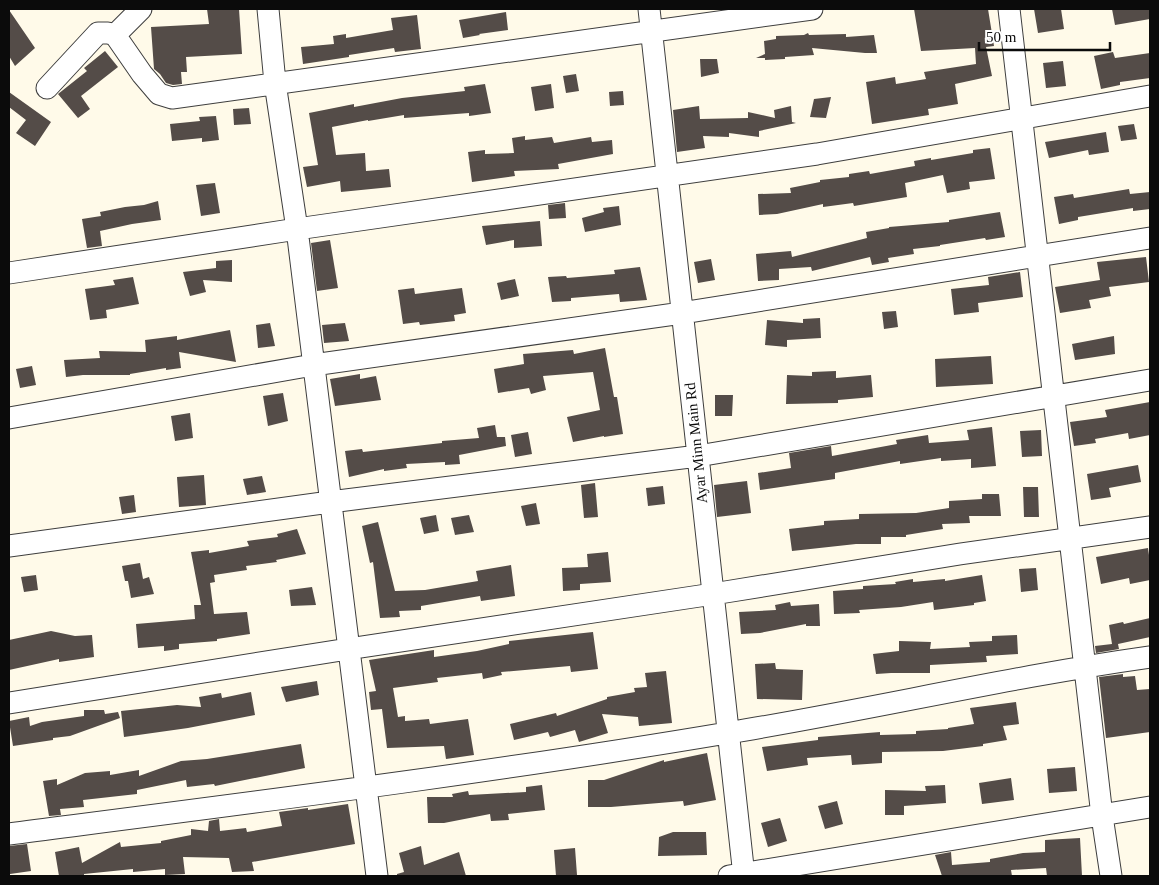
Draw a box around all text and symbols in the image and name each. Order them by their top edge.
scale bar [979,20,1110,52]
text: 50 m [986,29,1017,45]
street label: Ayar Minn Main Rd [682,381,710,504]

